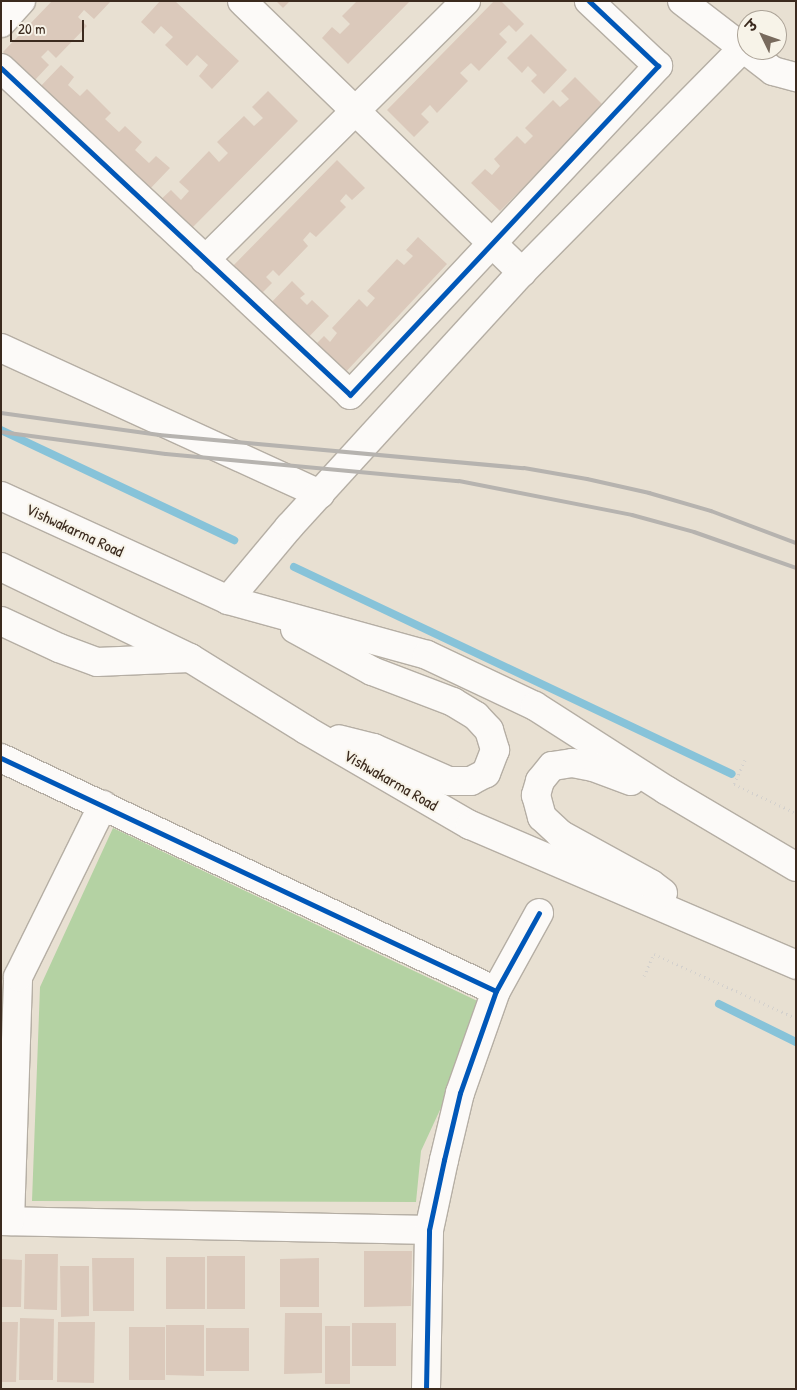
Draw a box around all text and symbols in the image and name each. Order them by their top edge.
scale bar [12,10,86,42]
north arrow [737,10,787,60]
text: उ [741,15,761,35]
text: 20 m [18,18,45,39]
street label: Vishwakarma Road [23,499,127,561]
street label: Vishwakarma Road [341,745,441,815]

